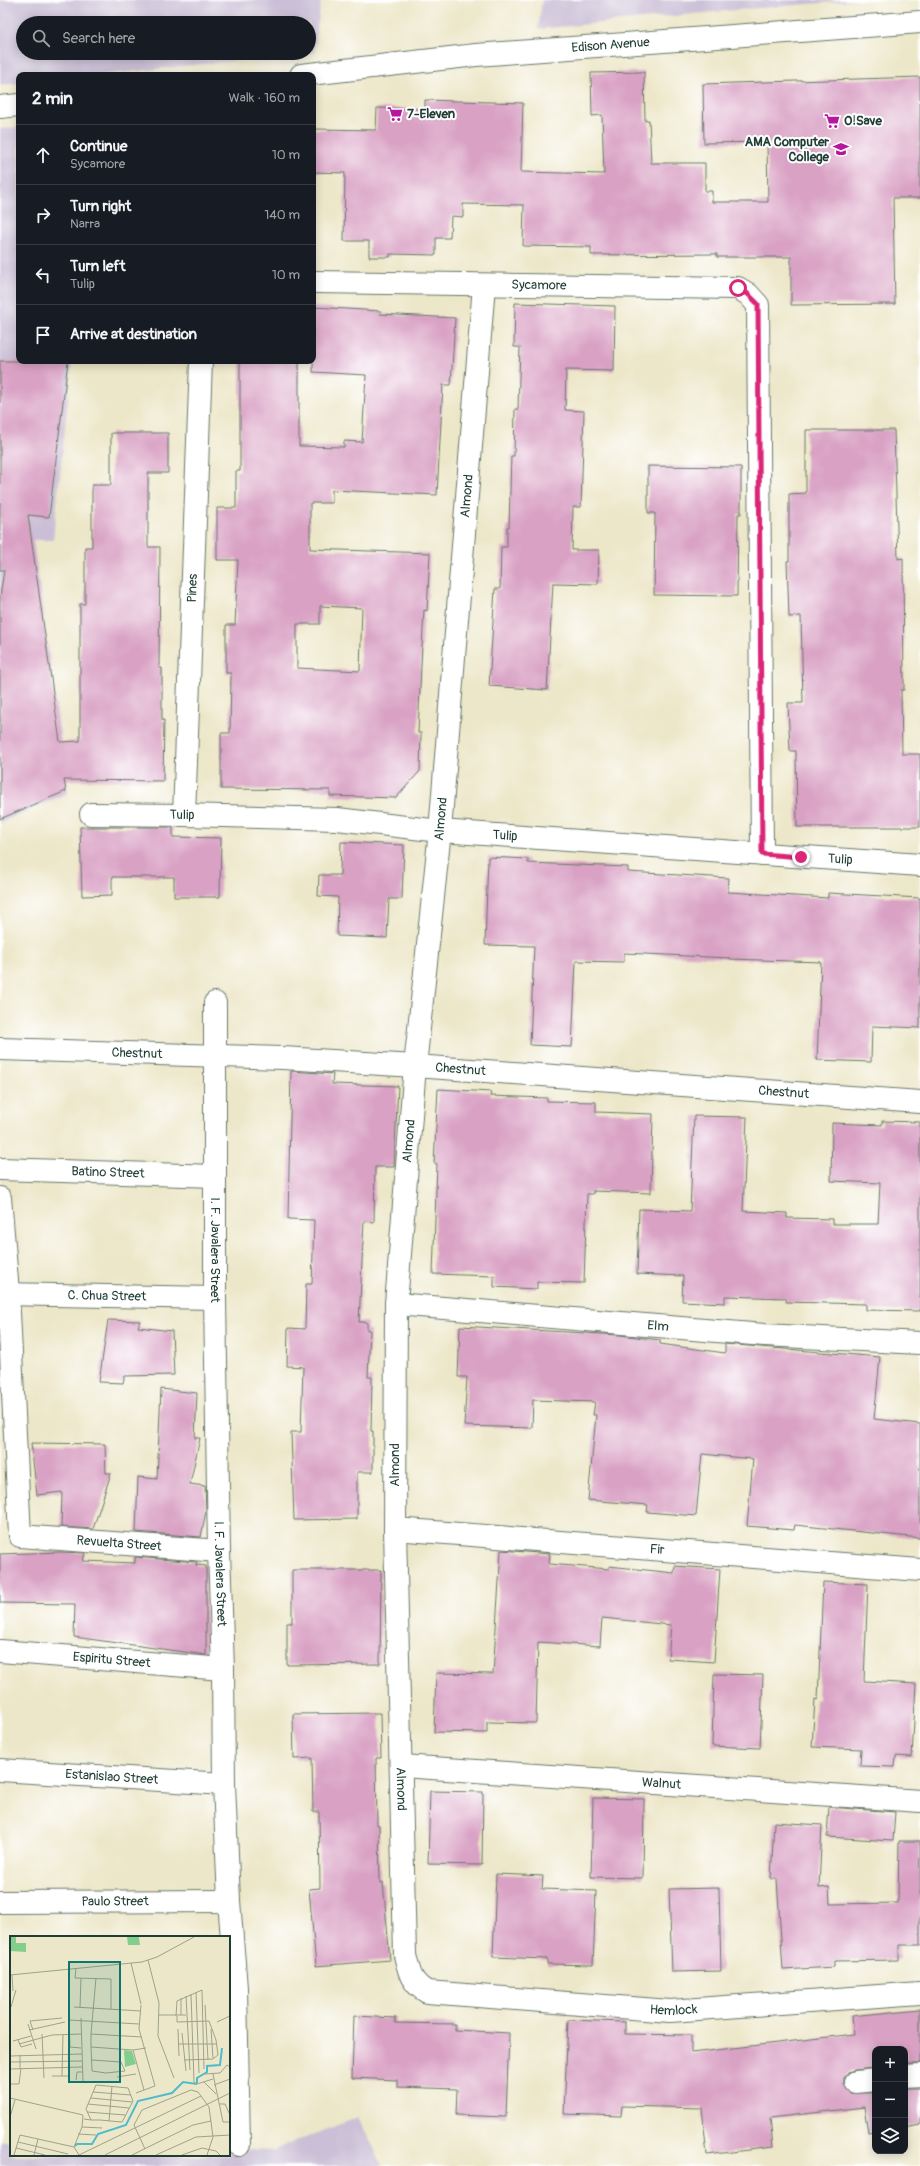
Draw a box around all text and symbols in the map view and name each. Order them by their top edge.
search box [16,16,316,60]
icon: search [30,27,52,49]
text: Search here [62,29,135,48]
street label: Edison Avenue [571,34,651,56]
text: 2 min [32,88,73,109]
text: Walk · 160 m [229,90,300,106]
supermarket icon: 7-Eleven [386,105,404,123]
place label: 7-Eleven [407,106,456,122]
supermarket icon: O!Save [823,112,841,130]
place label: O!Save [844,113,882,129]
place label: AMA Computer College [745,134,830,165]
text: Continue [70,137,128,156]
school or university icon: AMA Computer College [832,140,850,158]
icon: ahead [32,144,54,166]
text: 10 m [272,147,300,163]
text: Sycamore [70,156,125,172]
text: Turn right [70,197,131,216]
icon: right [32,204,54,226]
text: 140 m [264,207,300,223]
text: Narra [70,216,100,232]
text: Turn left [70,257,126,276]
icon: left [32,264,54,286]
text: 10 m [272,267,300,283]
text: Tulip [70,276,95,292]
street label: Sycamore [511,277,567,294]
route start [729,279,747,297]
icon: arrive [32,324,54,346]
text: Arrive at destination [70,325,197,344]
street label: Almond [457,474,477,518]
street label: Pines [184,573,201,603]
street label: Almond [431,797,451,841]
street label: Tulip [169,807,195,823]
street label: Tulip [492,827,518,844]
route end [792,848,810,866]
street label: Tulip [827,850,853,868]
street label: Chestnut [111,1045,163,1062]
street label: Chestnut [435,1059,487,1079]
street label: Chestnut [758,1082,810,1102]
street label: Almond [399,1119,419,1163]
street label: Batino Street [71,1163,146,1182]
street label: I. F. Javalera Street [207,1197,223,1304]
street label: C. Chua Street [68,1287,147,1305]
street label: Elm [647,1317,669,1335]
street label: Almond [387,1443,403,1487]
street label: I. F. Javalera Street [211,1521,230,1628]
street label: Revuelta Street [76,1532,163,1555]
street label: Fir [649,1541,666,1558]
street label: Espiritu Street [72,1649,152,1671]
street label: Estanislao Street [65,1766,160,1788]
street label: Almond [393,1767,410,1811]
street label: Walnut [641,1774,682,1793]
street label: Paulo Street [81,1893,149,1910]
inset map [10,1936,230,2156]
street label: Hemlock [649,2001,698,2019]
map controls [872,2046,908,2154]
button: + [872,2046,908,2082]
button: − [872,2082,908,2118]
button: layers [872,2118,908,2154]

